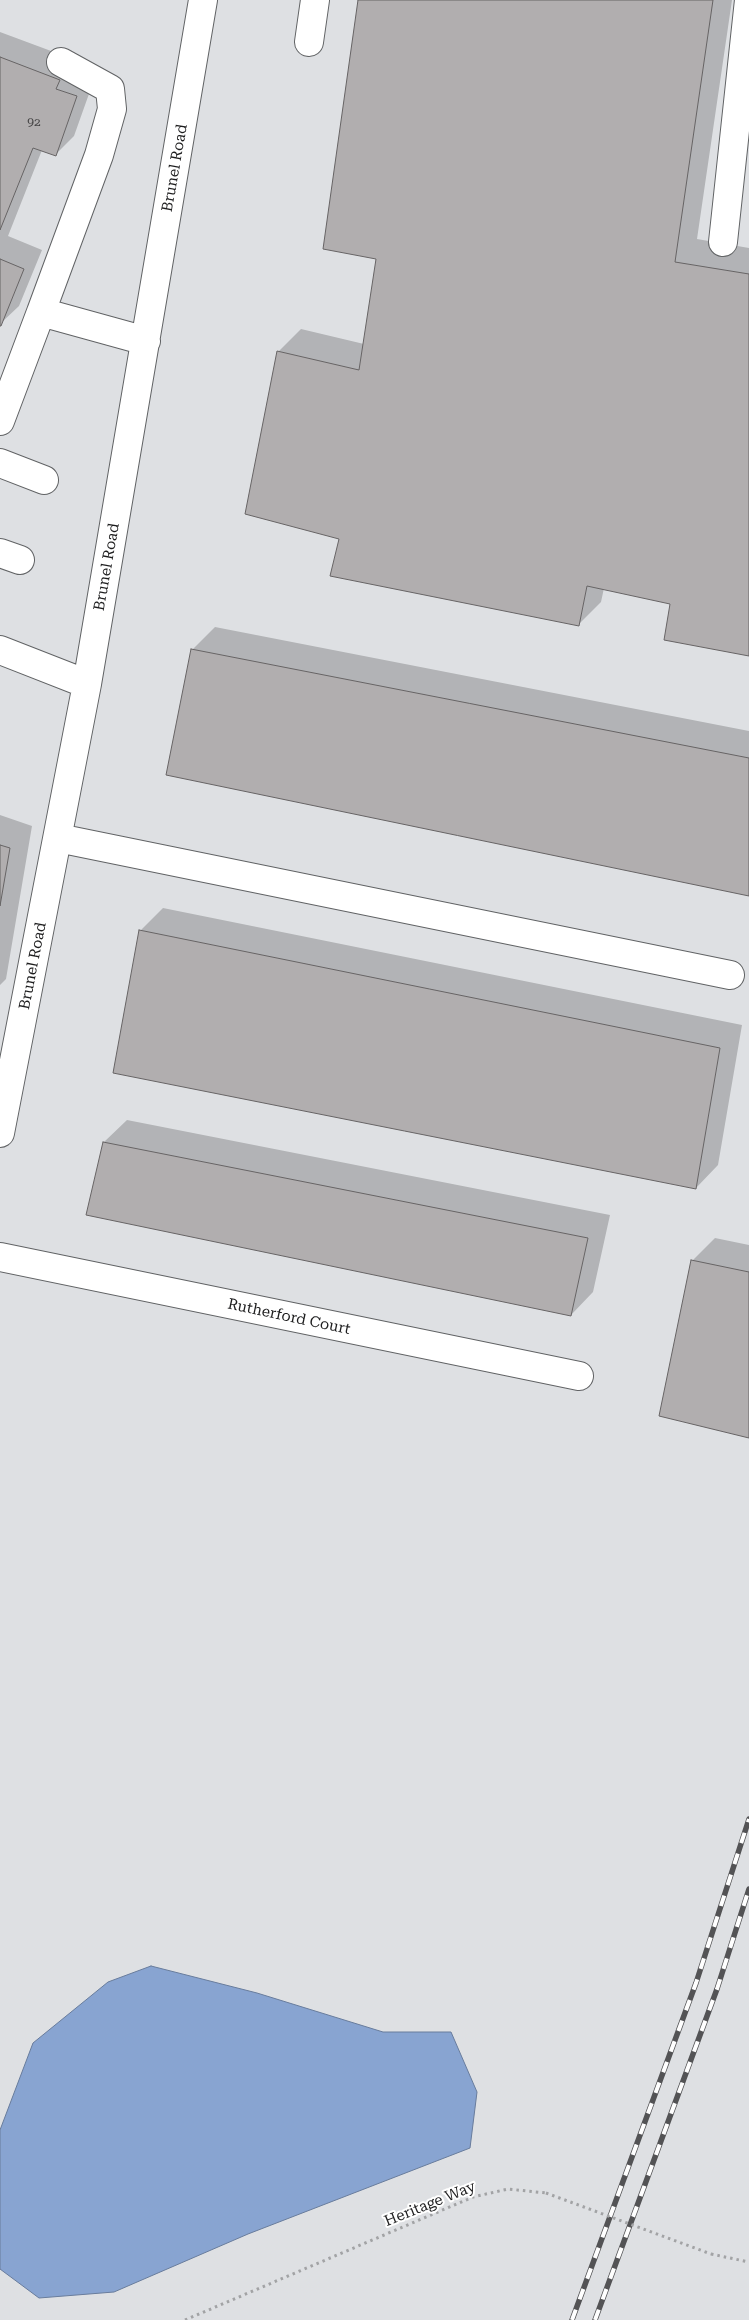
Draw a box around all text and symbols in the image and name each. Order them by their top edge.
house number: 92 [27,115,41,129]
street label: Brunel Road [158,123,192,213]
street label: Brunel Road [90,522,124,612]
street label: Brunel Road [16,921,50,1011]
street label: Rutherford Court [226,1295,352,1339]
street label: Heritage Way [382,2178,478,2230]

